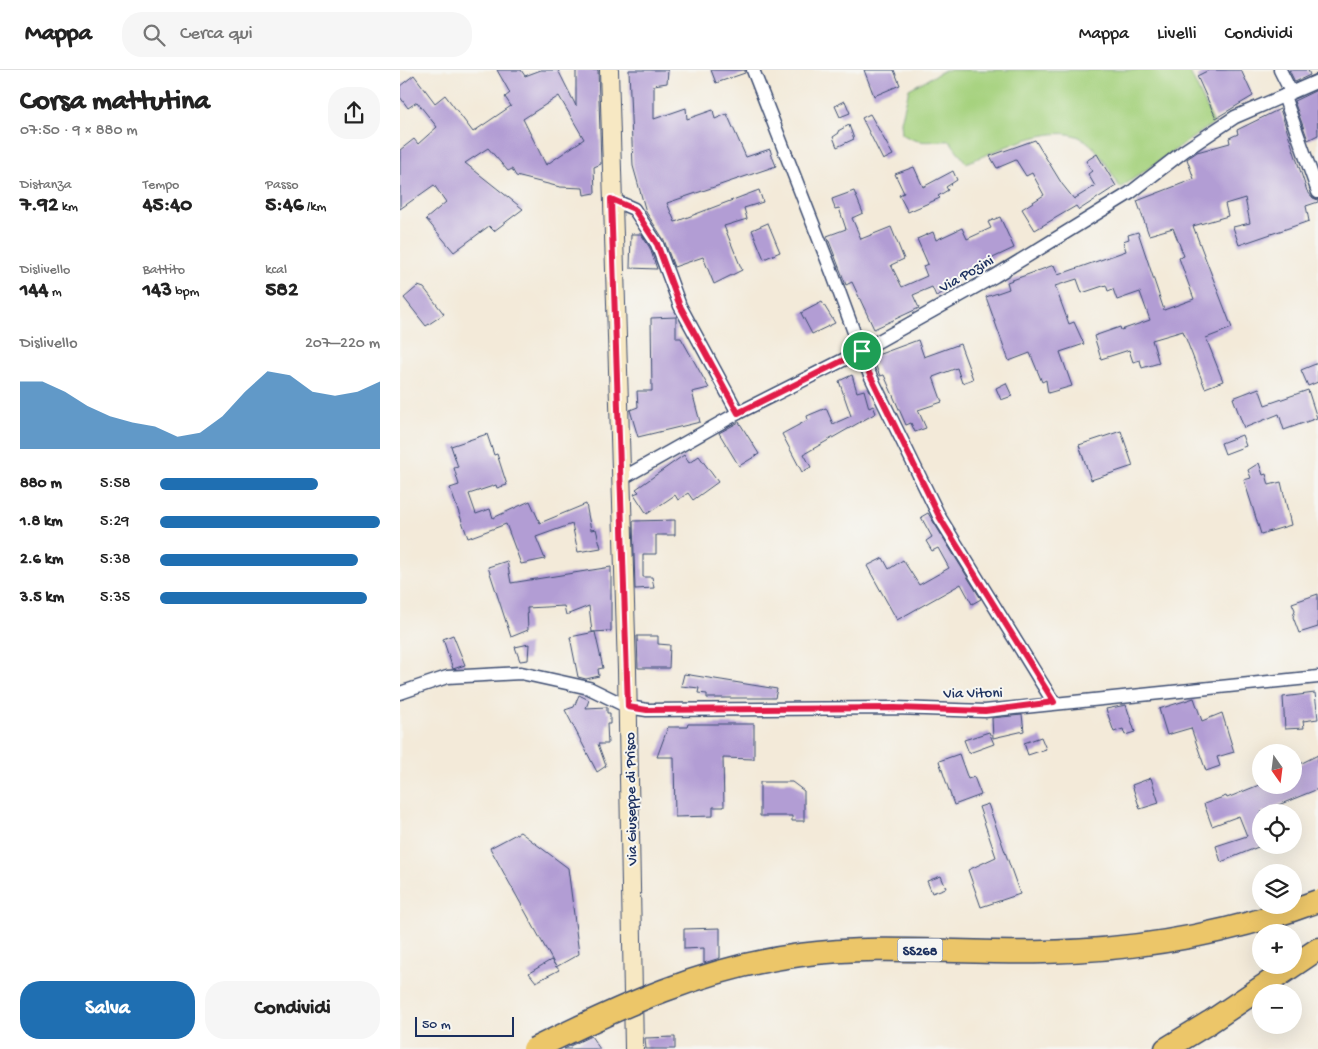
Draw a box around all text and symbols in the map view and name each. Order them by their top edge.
search box [122,12,472,57]
text: Mappa [25,20,92,49]
icon: search [140,21,168,49]
text: Cerca qui [180,23,253,46]
text: Mappa [1079,24,1129,45]
text: Livelli [1157,24,1197,45]
text: Condividi [1225,24,1293,45]
text: Corsa mattutina [20,86,210,119]
button: share [328,87,380,139]
text: 07:50 · 9 × 880 m [20,122,138,141]
text: Distanza [20,177,71,194]
text: Tempo [143,177,179,194]
text: Passo [265,177,298,194]
text: 7.92 [20,194,58,219]
text: 45:40 [143,194,192,219]
text: 5:46 [265,194,304,219]
text: km [58,199,78,216]
text: /km [304,199,326,216]
street label: Via Pozini [936,252,997,298]
text: Dislivello [20,262,70,279]
text: Battito [143,262,185,279]
text: kcal [265,262,287,279]
text: 144 [20,279,48,304]
text: 143 [143,279,172,304]
text: 582 [265,279,298,304]
text: m [48,284,62,301]
text: bpm [172,284,200,301]
pin [841,330,883,372]
text: Dislivello [20,335,77,354]
text: 207–220 m [305,335,380,354]
icon: arrive [848,337,876,365]
text: 880 m [20,475,62,494]
text: 5:58 [100,475,131,494]
text: 1.8 km [20,513,63,532]
text: 5:29 [100,513,129,532]
text: 2.6 km [20,551,63,570]
text: 5:38 [100,551,131,570]
text: 3.5 km [20,589,64,608]
text: 5:35 [100,589,130,608]
street label: Via Vitoni [942,684,1003,704]
street label: Via Giuseppe di Prisco [622,732,642,867]
north arrow [1252,744,1302,794]
map controls [1252,744,1302,1034]
button: locate [1252,804,1302,854]
button: layers [1252,864,1302,914]
button: + [1252,924,1302,974]
road number: SS268 [898,938,942,962]
button: Salva [20,981,195,1039]
button: Condividi [205,981,380,1039]
button: − [1252,984,1302,1034]
scale bar [415,1014,514,1037]
text: 50 m [422,1017,451,1034]

